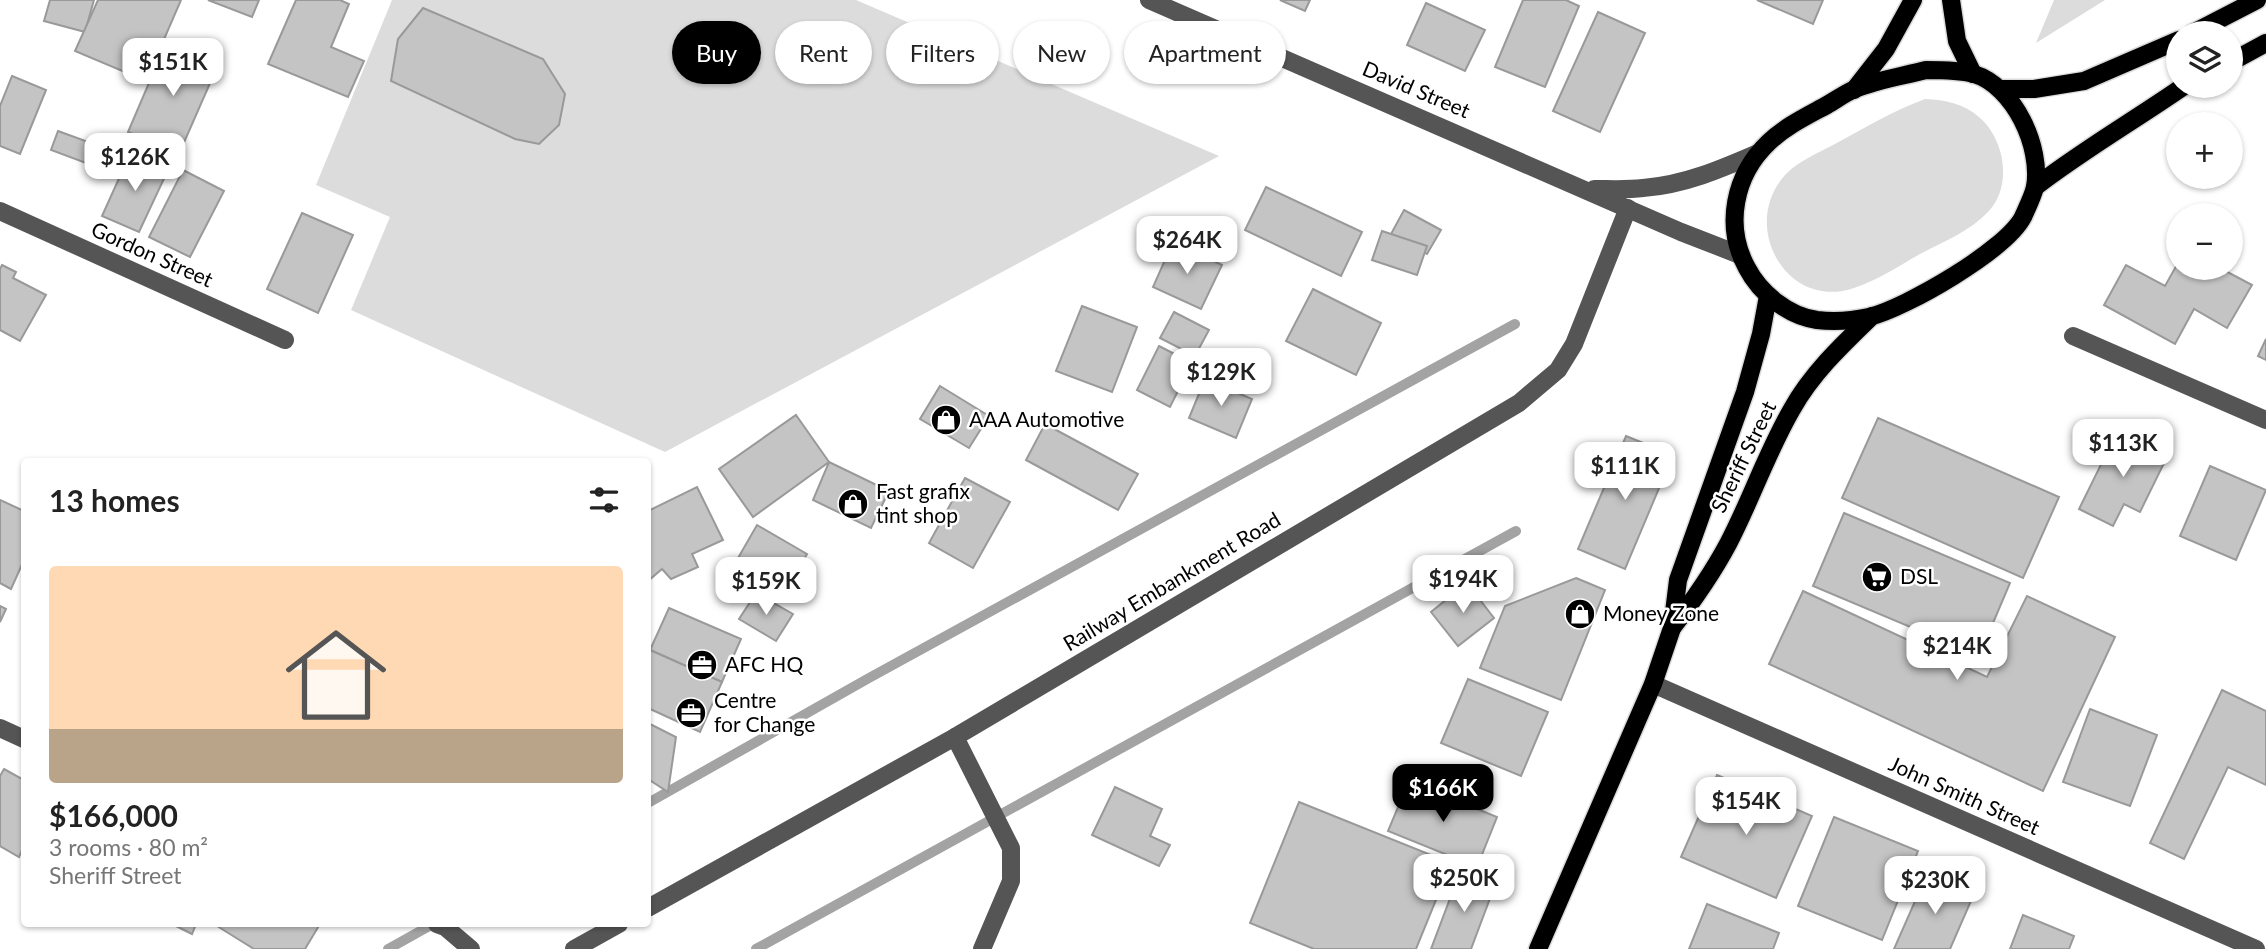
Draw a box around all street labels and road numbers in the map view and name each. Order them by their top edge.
street label: David Street [1359,55,1474,123]
street label: Gordon Street [88,216,218,292]
street label: Sheriff Street [1705,396,1781,516]
street label: Railway Embankment Road [1058,506,1284,655]
street label: John Smith Street [1885,750,2044,839]

